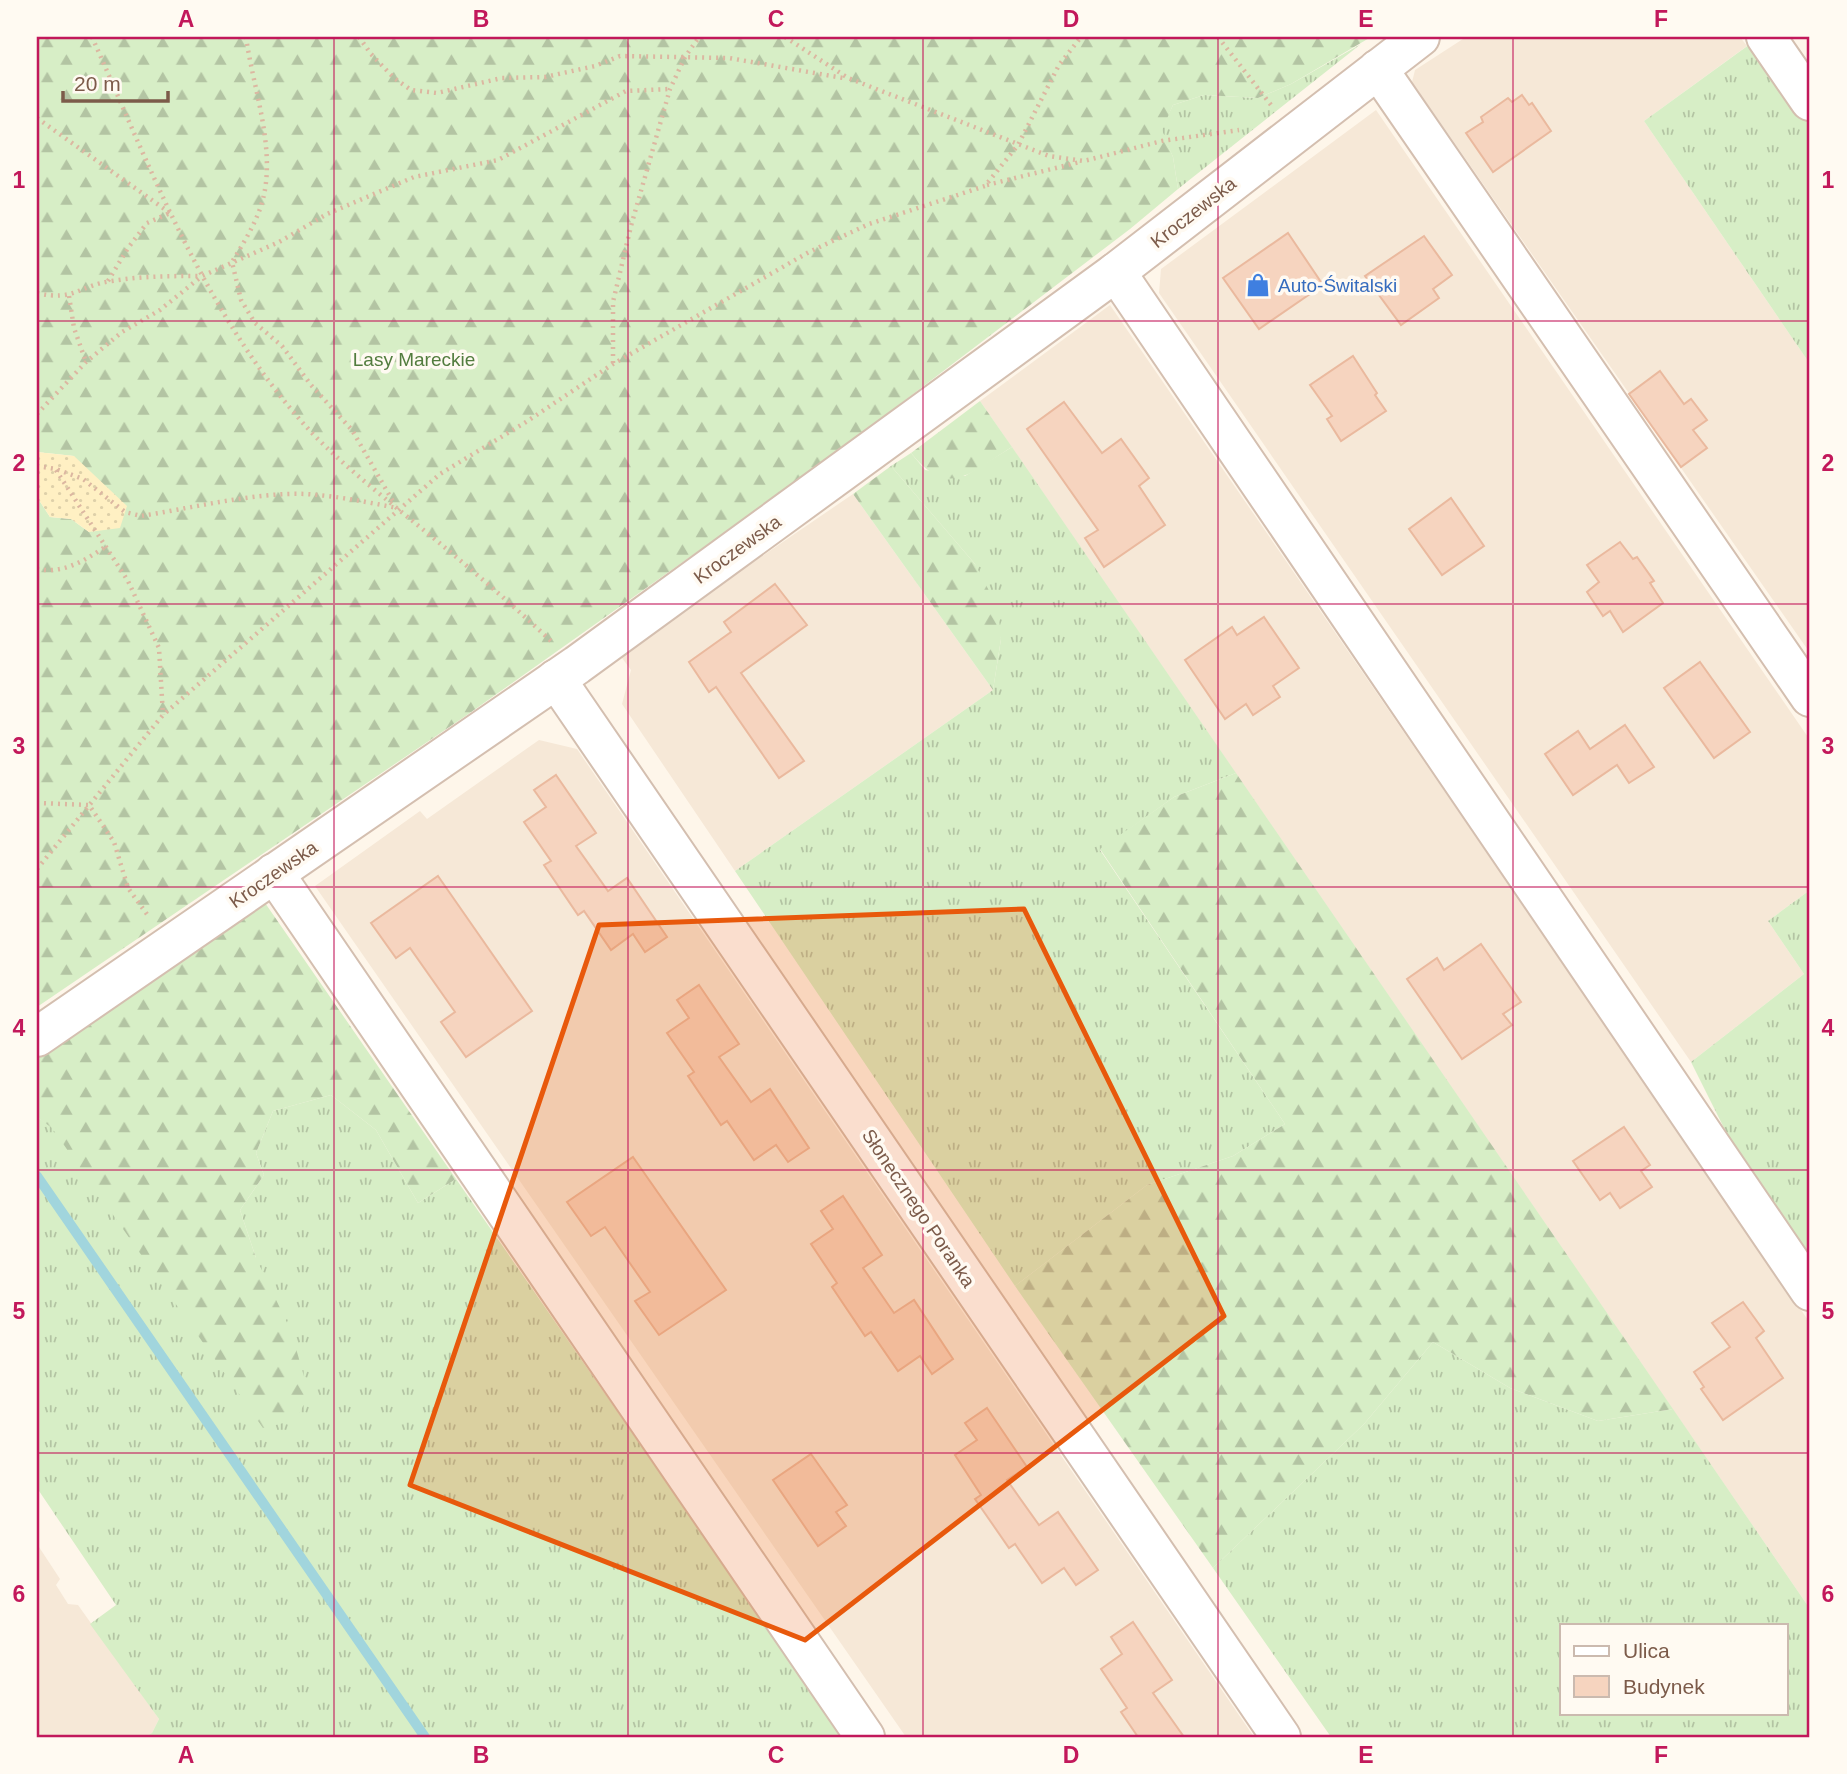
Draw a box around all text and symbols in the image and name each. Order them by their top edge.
text: A [178,6,194,32]
text: B [473,6,489,32]
text: C [768,6,784,32]
text: D [1063,6,1079,32]
text: E [1358,6,1374,32]
text: F [1654,6,1668,32]
scale bar [63,60,168,104]
text: 20 m [74,72,121,95]
text: 1 [13,167,26,193]
text: 1 [1822,167,1835,193]
street label: Kroczewska [1146,172,1240,252]
shop icon: Auto-Świtalski [1244,271,1272,299]
place label: Auto-Świtalski [1278,275,1397,296]
park label: Lasy Mareckie [353,349,475,370]
text: 2 [13,450,25,476]
text: 2 [1822,450,1834,476]
street label: Kroczewska [690,511,785,588]
text: 3 [13,733,25,759]
text: 3 [1822,733,1834,759]
street label: Kroczewska [225,836,322,912]
text: 4 [13,1015,26,1041]
text: 4 [1822,1015,1835,1041]
street label: Słonecznego Poranka [858,1125,980,1292]
text: 5 [13,1298,26,1324]
text: 5 [1822,1298,1835,1324]
text: 6 [13,1581,25,1607]
text: 6 [1822,1581,1834,1607]
legend [1560,1624,1787,1714]
text: Ulica [1623,1639,1670,1662]
text: Budynek [1623,1675,1705,1698]
text: A [178,1742,194,1768]
text: B [473,1742,489,1768]
text: C [768,1742,784,1768]
text: D [1063,1742,1079,1768]
text: E [1358,1742,1374,1768]
text: F [1654,1742,1668,1768]

